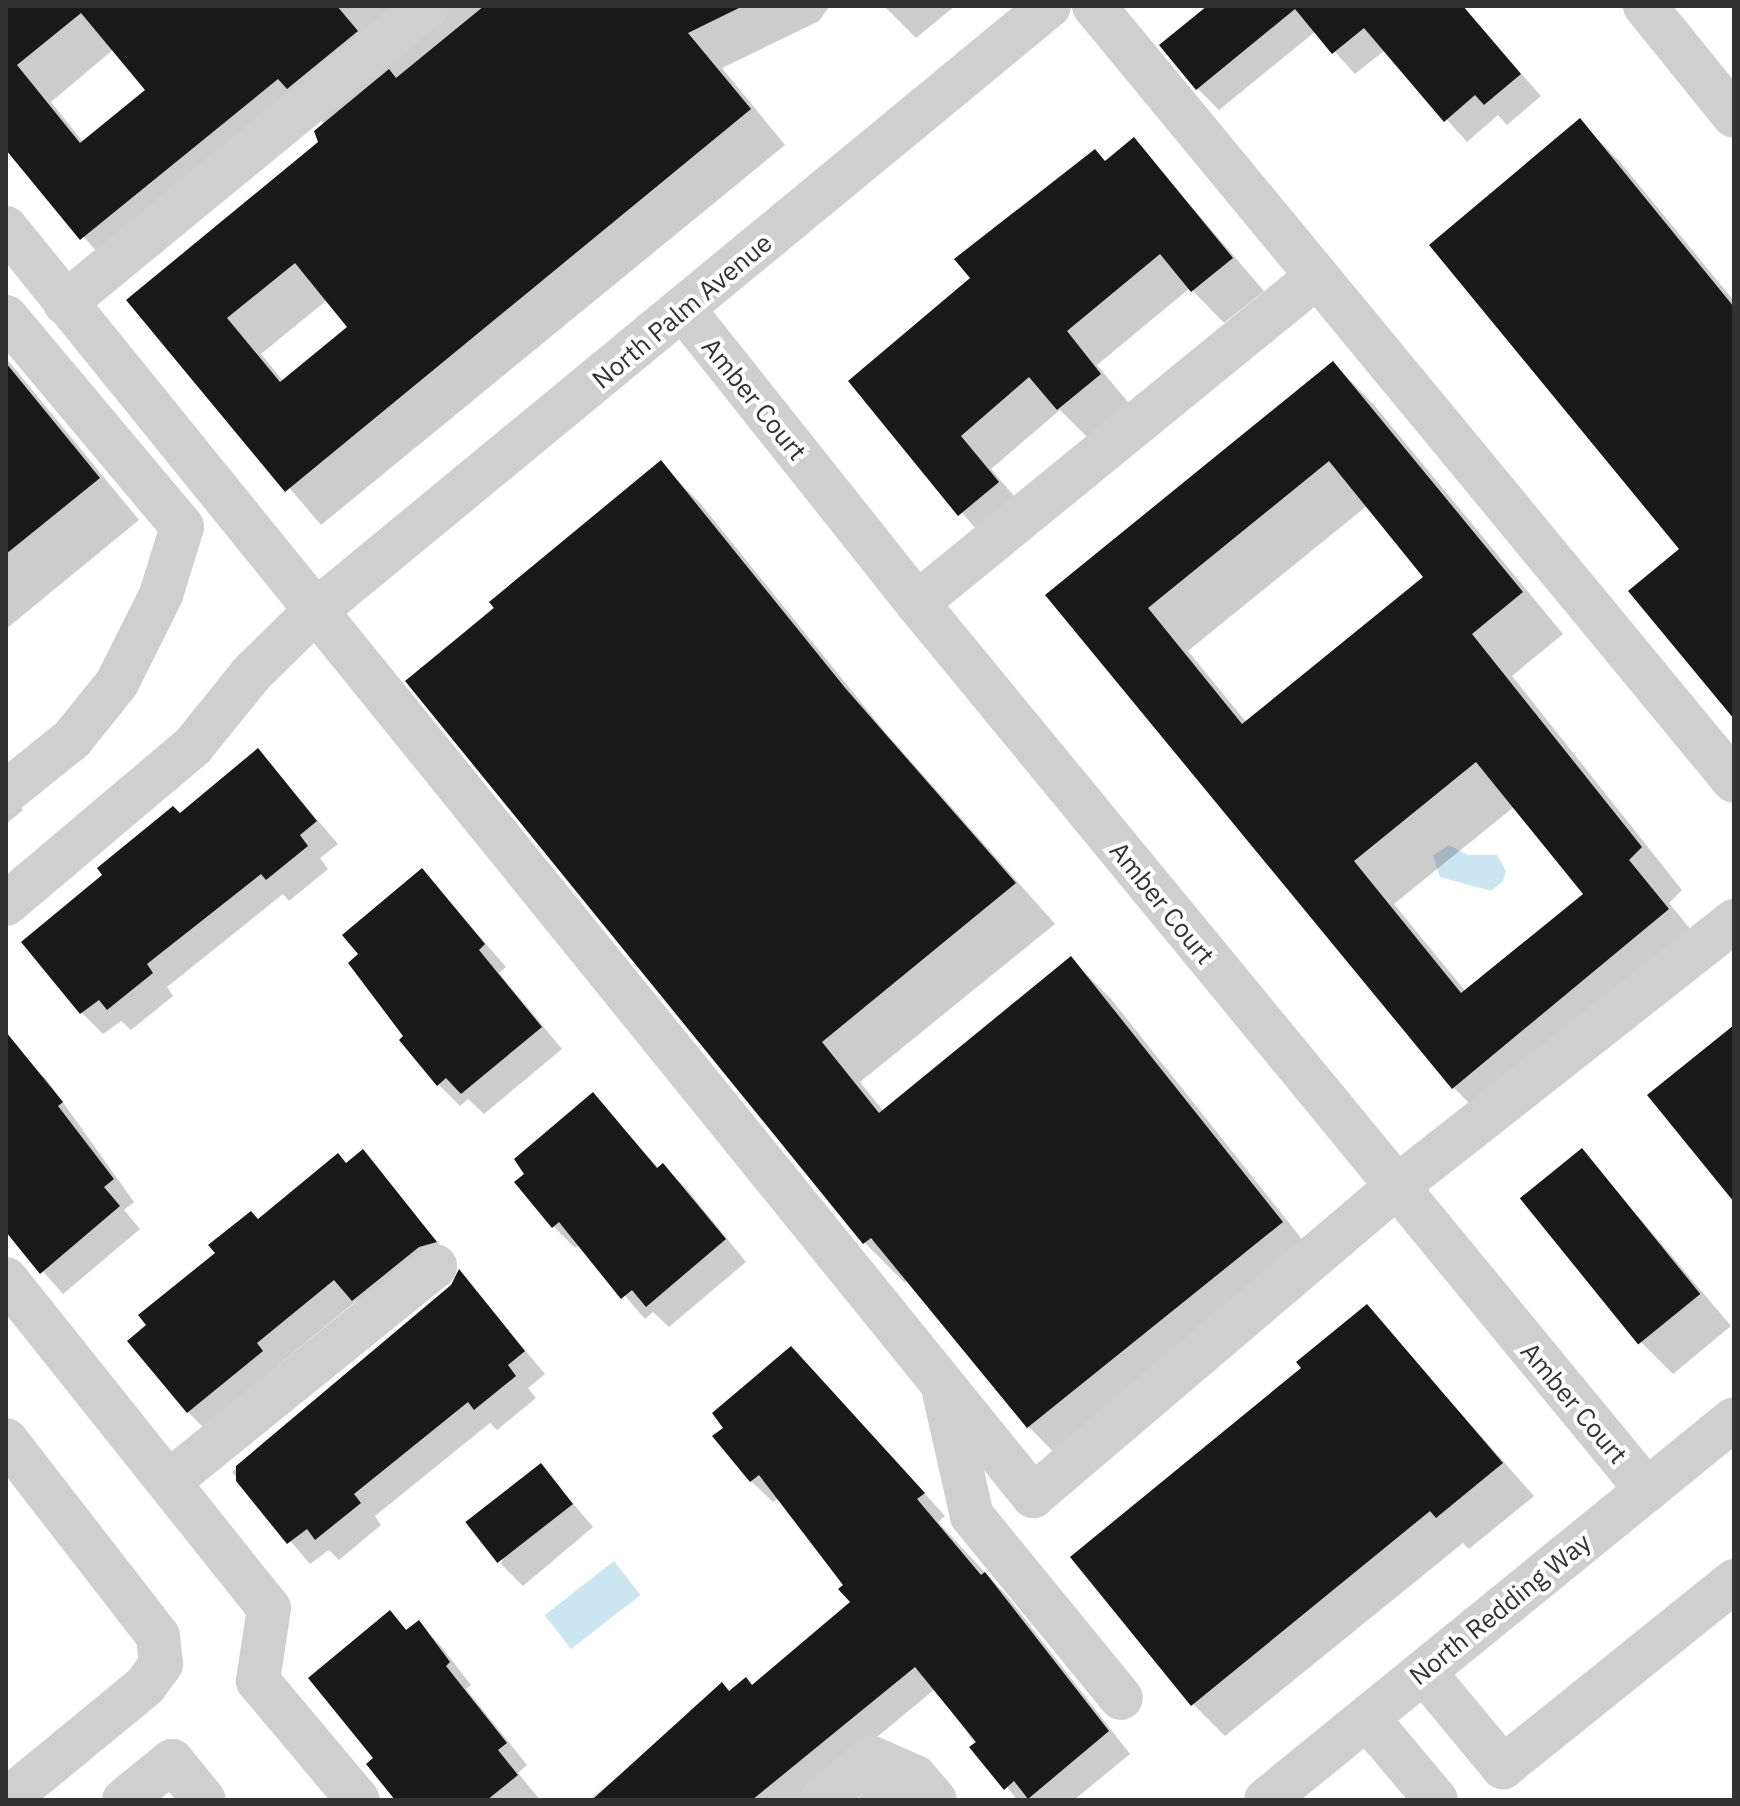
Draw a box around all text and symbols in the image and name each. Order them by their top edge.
street label: North Palm Avenue [586,227,778,395]
street label: Amber Court [695,331,813,467]
street label: Amber Court [1103,835,1221,971]
street label: Amber Court [1514,1336,1634,1470]
street label: North Redding Way [1403,1526,1597,1692]

